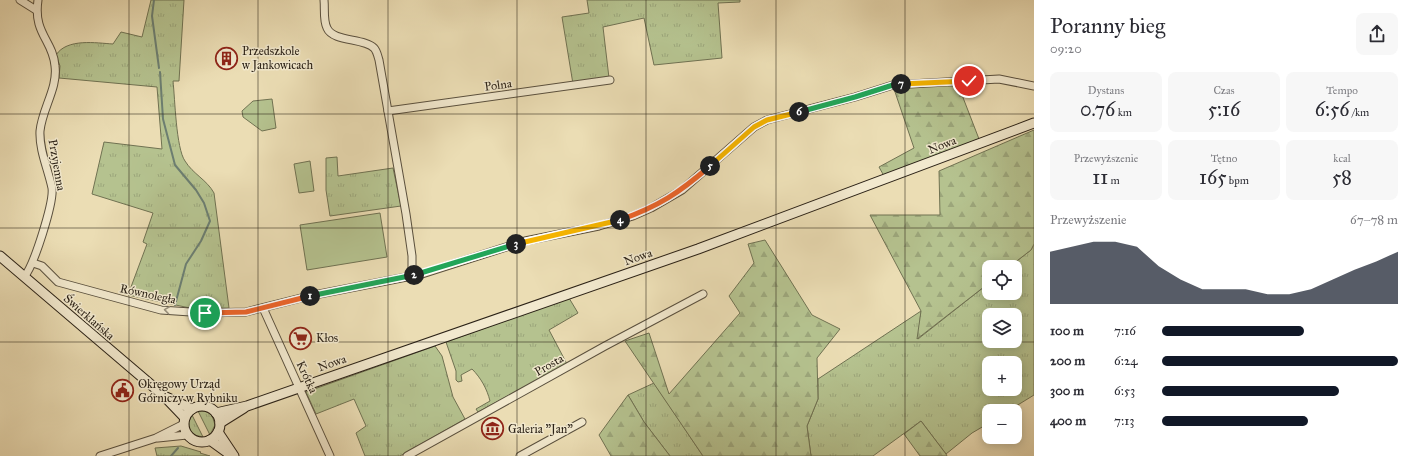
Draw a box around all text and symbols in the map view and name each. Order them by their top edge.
text: Poranny bieg [1050,12,1165,39]
button: share [1356,13,1398,55]
text: 09:20 [1050,41,1082,57]
place label: Przedszkole w Jankowicach [242,44,313,73]
building icon: Przedszkole w Jankowicach [213,45,239,71]
pin [952,64,986,98]
icon: check [958,70,980,92]
pin: 7 [891,74,911,94]
street label: Polna [483,76,513,94]
text: 7 [898,77,904,90]
text: Dystans [1088,84,1124,97]
text: Czas [1213,84,1235,97]
text: Tempo [1326,84,1358,97]
text: 0.76 [1080,97,1115,121]
text: 5:16 [1208,97,1240,121]
text: 6:56 [1315,97,1350,121]
pin: 6 [789,102,809,122]
text: 6 [796,105,802,118]
text: km [1115,106,1132,119]
text: /km [1350,106,1369,119]
street label: Nowa [926,133,959,157]
street label: Przyjemna [46,138,69,193]
text: Przewyższenie [1074,152,1138,165]
text: Tętno [1211,152,1237,165]
text: kcal [1333,152,1351,165]
pin: 5 [700,156,720,176]
text: 5 [707,159,713,172]
text: 11 [1092,165,1108,189]
text: 165 [1199,165,1226,189]
text: 58 [1332,165,1352,189]
text: m [1108,174,1120,187]
text: bpm [1226,174,1249,187]
pin: 4 [610,210,630,230]
text: Przewyższenie [1050,212,1126,228]
text: 67–78 m [1350,212,1398,228]
text: 4 [617,213,623,226]
pin: 3 [506,234,526,254]
text: 3 [514,237,518,250]
street label: Nowa [622,245,655,268]
map controls [982,260,1022,444]
button: locate [982,260,1022,300]
pin: 2 [404,265,424,285]
text: 2 [411,268,417,281]
street label: Równoległa [118,281,178,308]
pin: 1 [300,286,320,306]
text: 1 [308,289,312,302]
street label: Świerklańska [61,290,119,343]
pin [188,296,222,330]
icon: arrive [194,302,216,324]
one-way arrow [164,306,170,315]
button: layers [982,308,1022,348]
text: 100 m [1050,323,1084,339]
text: 7:16 [1114,323,1136,339]
supermarket icon: Kłos [287,325,313,351]
place label: Kłos [316,331,338,345]
street label: Nowa [316,351,349,374]
street label: Prosta [532,351,567,379]
text: 200 m [1050,353,1085,369]
text: 6:24 [1114,353,1138,369]
button: + [982,356,1022,396]
street label: Krótka [293,359,321,396]
place label: Okręgowy Urząd Górniczy w Rybniku [138,377,238,405]
public building icon: Okręgowy Urząd Górniczy w Rybniku [109,378,135,404]
text: 300 m [1050,383,1084,399]
text: 6:53 [1114,383,1135,399]
button: − [982,404,1022,444]
text: 400 m [1050,413,1086,429]
text: 7:13 [1114,413,1135,429]
museum icon: Galeria "Jan" [479,416,505,442]
place label: Galeria "Jan" [508,422,573,437]

